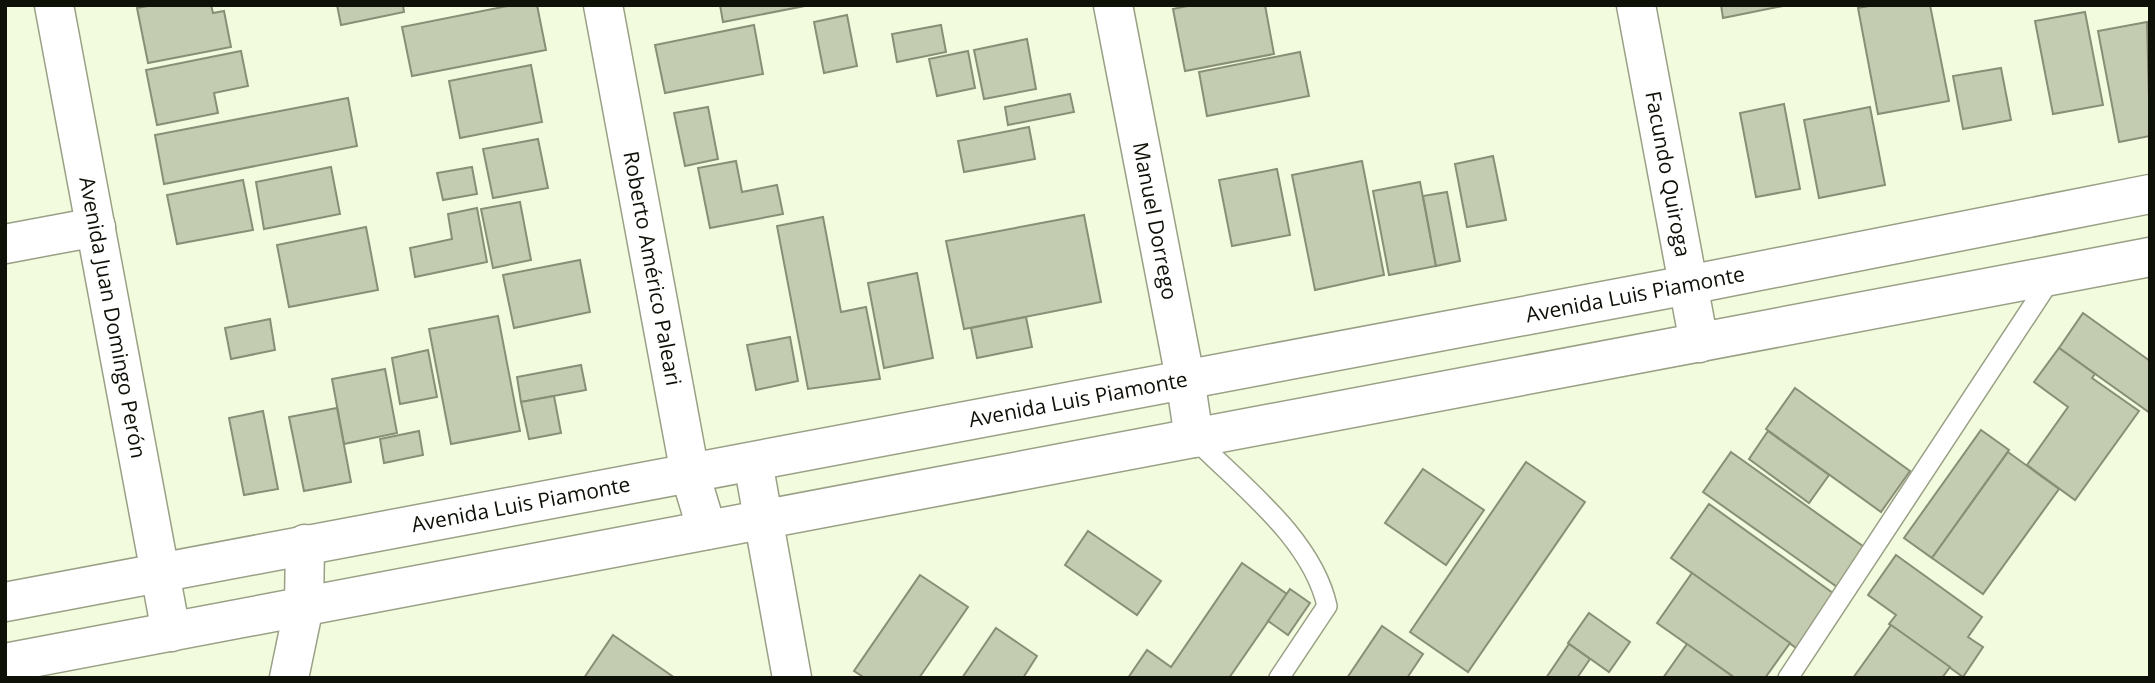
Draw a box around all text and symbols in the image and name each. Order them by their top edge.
street label: Facundo Quiroga [1639,89,1698,259]
street label: Manuel Dorrego [1127,140,1185,302]
street label: Roberto Américo Paleari [617,149,688,388]
street label: Avenida Juan Domingo Perón [73,174,153,461]
street label: Avenida Luis Piamonte [1523,259,1747,328]
street label: Avenida Luis Piamonte [966,365,1190,433]
street label: Avenida Luis Piamonte [409,470,633,538]

